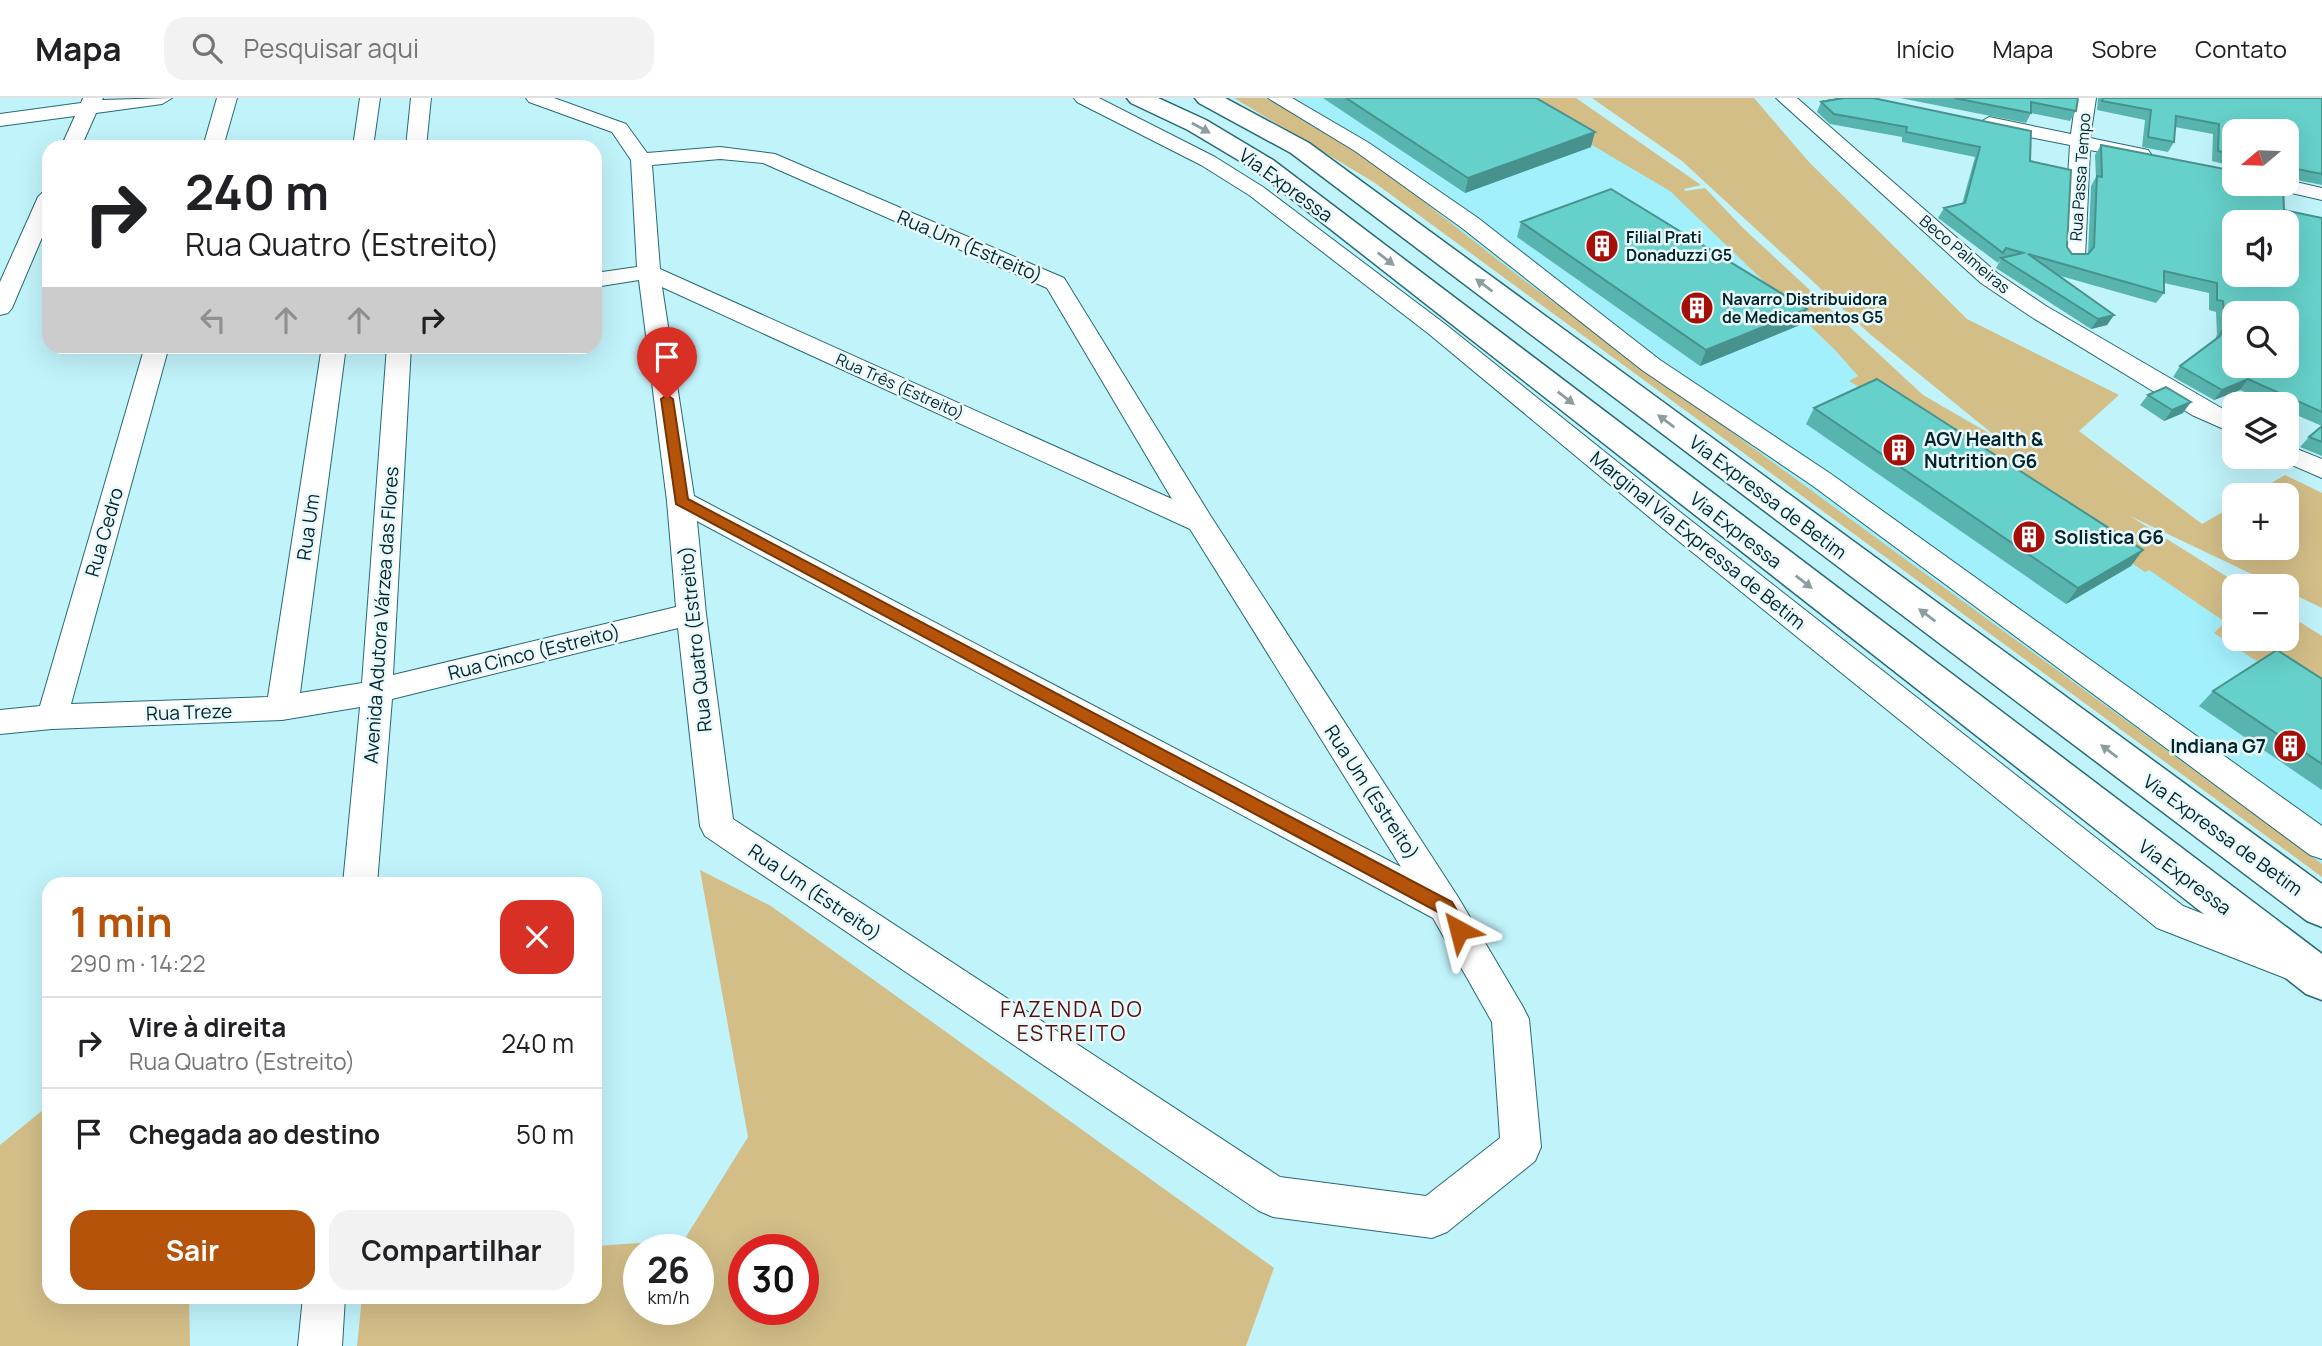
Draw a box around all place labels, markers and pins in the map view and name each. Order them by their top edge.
place label: Filial Prati Donaduzzi G5 [1626,226,1732,266]
building icon: Filial Prati Donaduzzi G5 [1583,227,1621,265]
place label: Navarro Distribuidora de Medicamentos G5 [1722,288,1887,328]
building icon: Navarro Distribuidora de Medicamentos G5 [1678,289,1716,327]
pin [637,327,697,399]
place label: AGV Health & Nutrition G6 [1924,426,2044,474]
building icon: AGV Health & Nutrition G6 [1880,431,1918,469]
building icon: Solistica G6 [2010,518,2048,556]
place label: Solistica G6 [2054,524,2164,550]
building icon: Indiana G7 [2271,727,2309,765]
place label: Indiana G7 [2170,733,2266,759]

